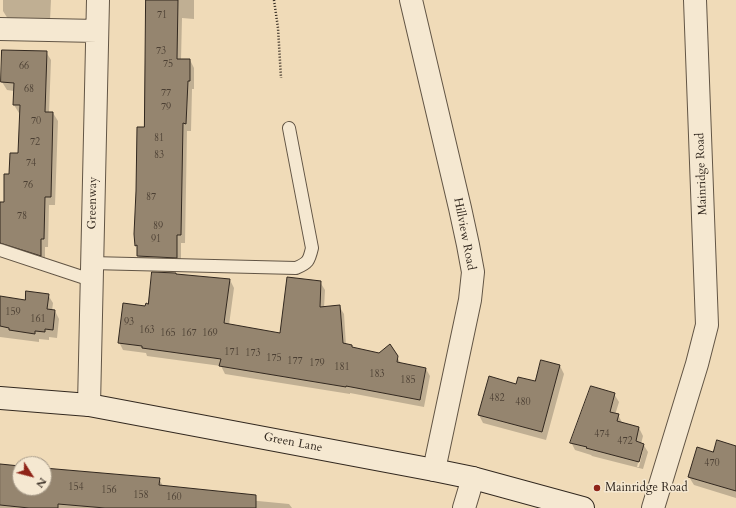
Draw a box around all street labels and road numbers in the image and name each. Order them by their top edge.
street label: Mainridge Road [693,132,711,216]
street label: Greenway [85,177,101,229]
street label: Hillview Road [450,196,478,272]
street label: Green Lane [262,430,324,456]

